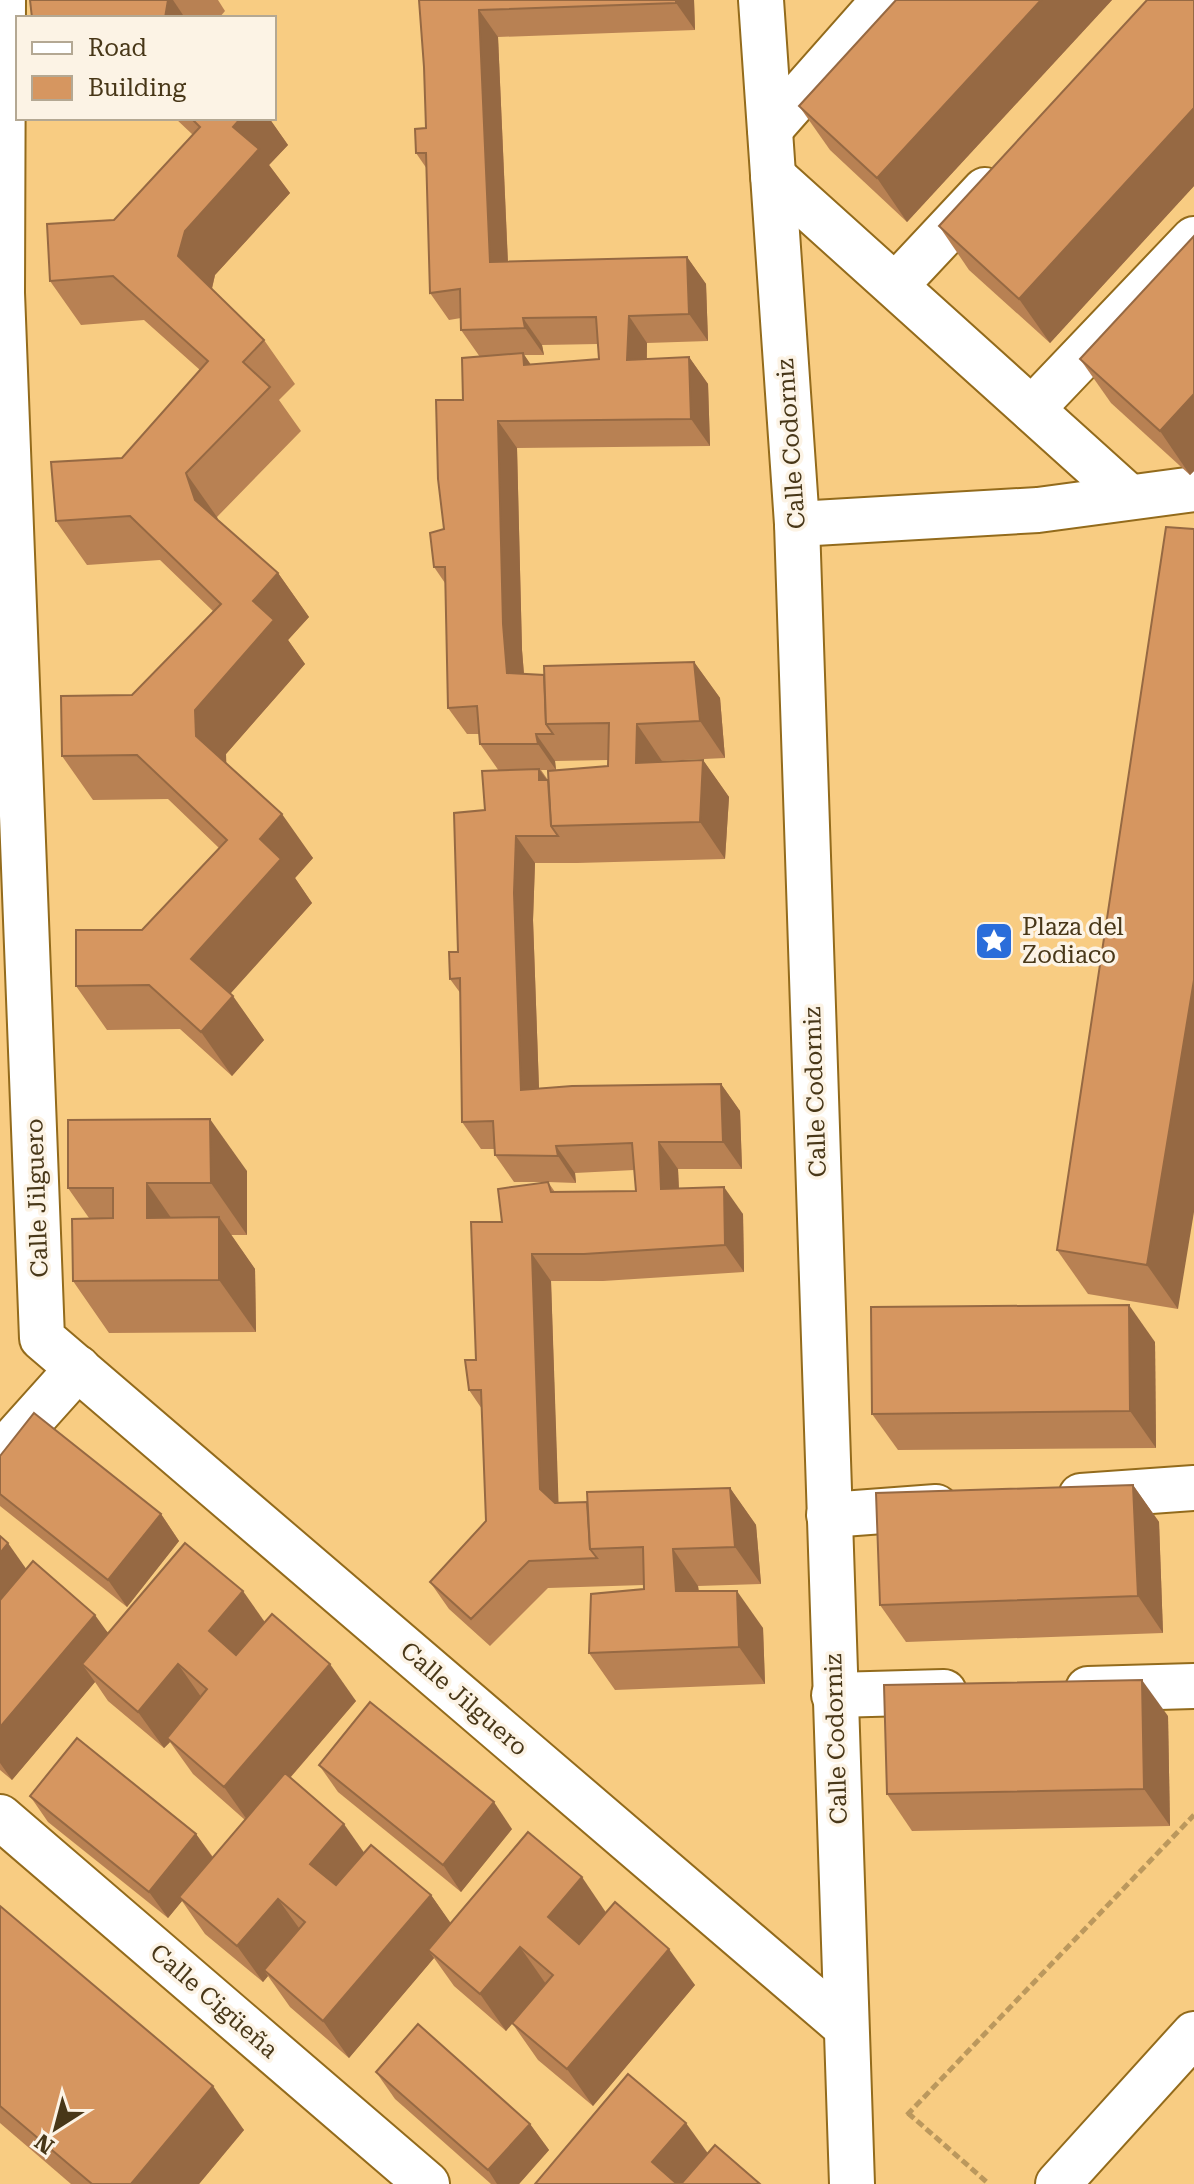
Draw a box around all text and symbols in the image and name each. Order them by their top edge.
legend [16,16,276,120]
text: Road [88,34,147,62]
text: Building [88,74,186,102]
street label: Calle Codorniz [771,358,811,530]
place label: Plaza del Zodiaco [1022,913,1124,969]
place icon: Plaza del Zodiaco [973,920,1015,962]
street label: Calle Codorniz [798,1006,832,1178]
street label: Calle Jilguero [20,1118,54,1278]
street label: Calle Jilguero [395,1636,533,1762]
street label: Calle Codorniz [819,1653,853,1825]
street label: Calle Cigüeña [145,1938,283,2064]
north arrow [16,2088,96,2168]
text: N [30,2129,59,2159]

